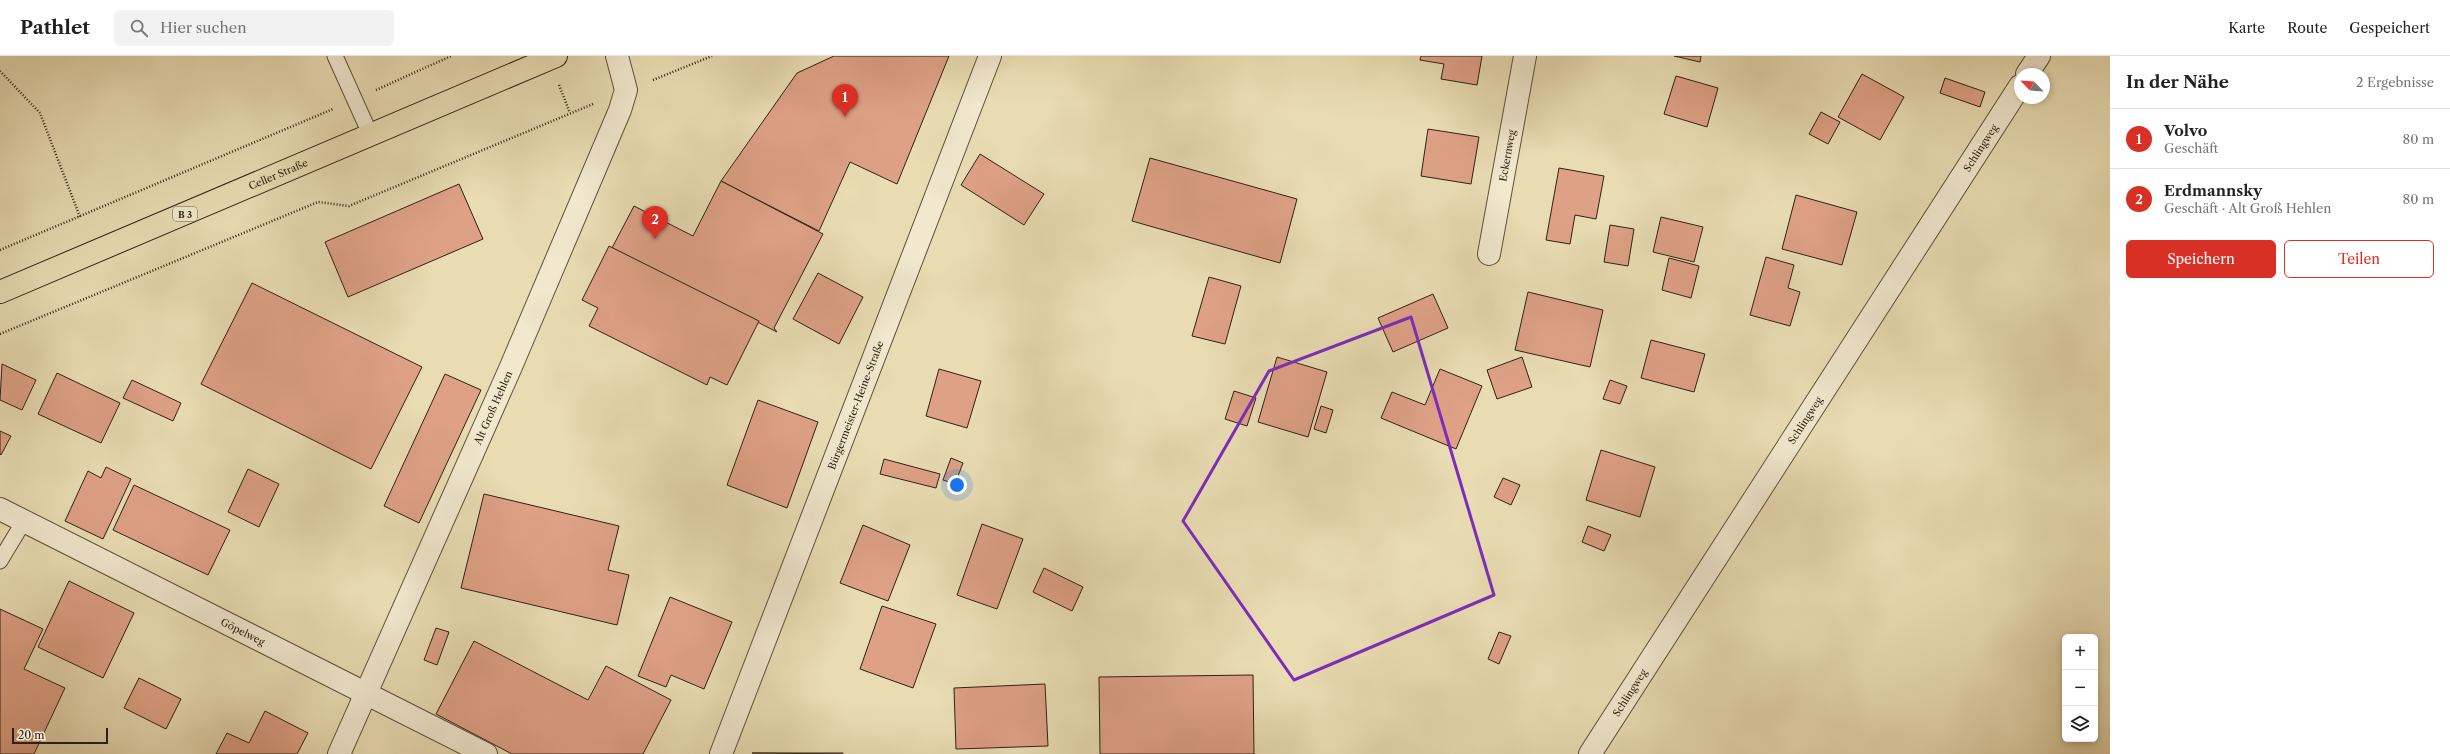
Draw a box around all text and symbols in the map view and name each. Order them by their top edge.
search box [114,10,394,46]
text: Pathlet [20,16,90,39]
icon: search [128,17,150,39]
text: Hier suchen [160,18,247,37]
text: Karte [2228,19,2265,37]
text: Route [2287,19,2327,37]
text: Gespeichert [2349,19,2430,37]
north arrow [2014,68,2050,104]
text: In der Nähe [2126,72,2229,92]
text: 2 Ergebnisse [2356,74,2434,90]
pin: 1 [832,84,858,117]
street label: Schlingweg [1960,121,2001,174]
text: Volvo [2164,121,2207,140]
street label: Eckernweg [1496,128,1518,183]
text: 1 [2136,131,2142,147]
text: 80 m [2402,131,2434,147]
text: Geschäft [2164,140,2218,156]
street label: Celler Straße [246,156,310,192]
text: Erdmannsky [2164,181,2262,200]
text: 2 [2135,191,2143,207]
text: 80 m [2402,191,2434,207]
text: Geschäft · Alt Groß Hehlen [2164,200,2331,216]
pin: 2 [642,206,668,239]
road number: B 3 [173,207,197,221]
button: Speichern [2126,240,2276,278]
button: Teilen [2284,240,2434,278]
street label: Bürgermeister-Heine-Straße [825,338,886,471]
street label: Alt Groß Hehlen [470,368,515,447]
street label: Schlingweg [1785,393,1825,446]
your location [947,475,967,495]
street label: Göpelweg [219,615,268,648]
map controls [2062,634,2098,742]
button: + [2062,634,2098,670]
street label: Schlingweg [1609,666,1650,719]
button: − [2062,670,2098,706]
button: layers [2062,706,2098,742]
scale bar [12,726,108,745]
text: 20 m [18,728,44,742]

